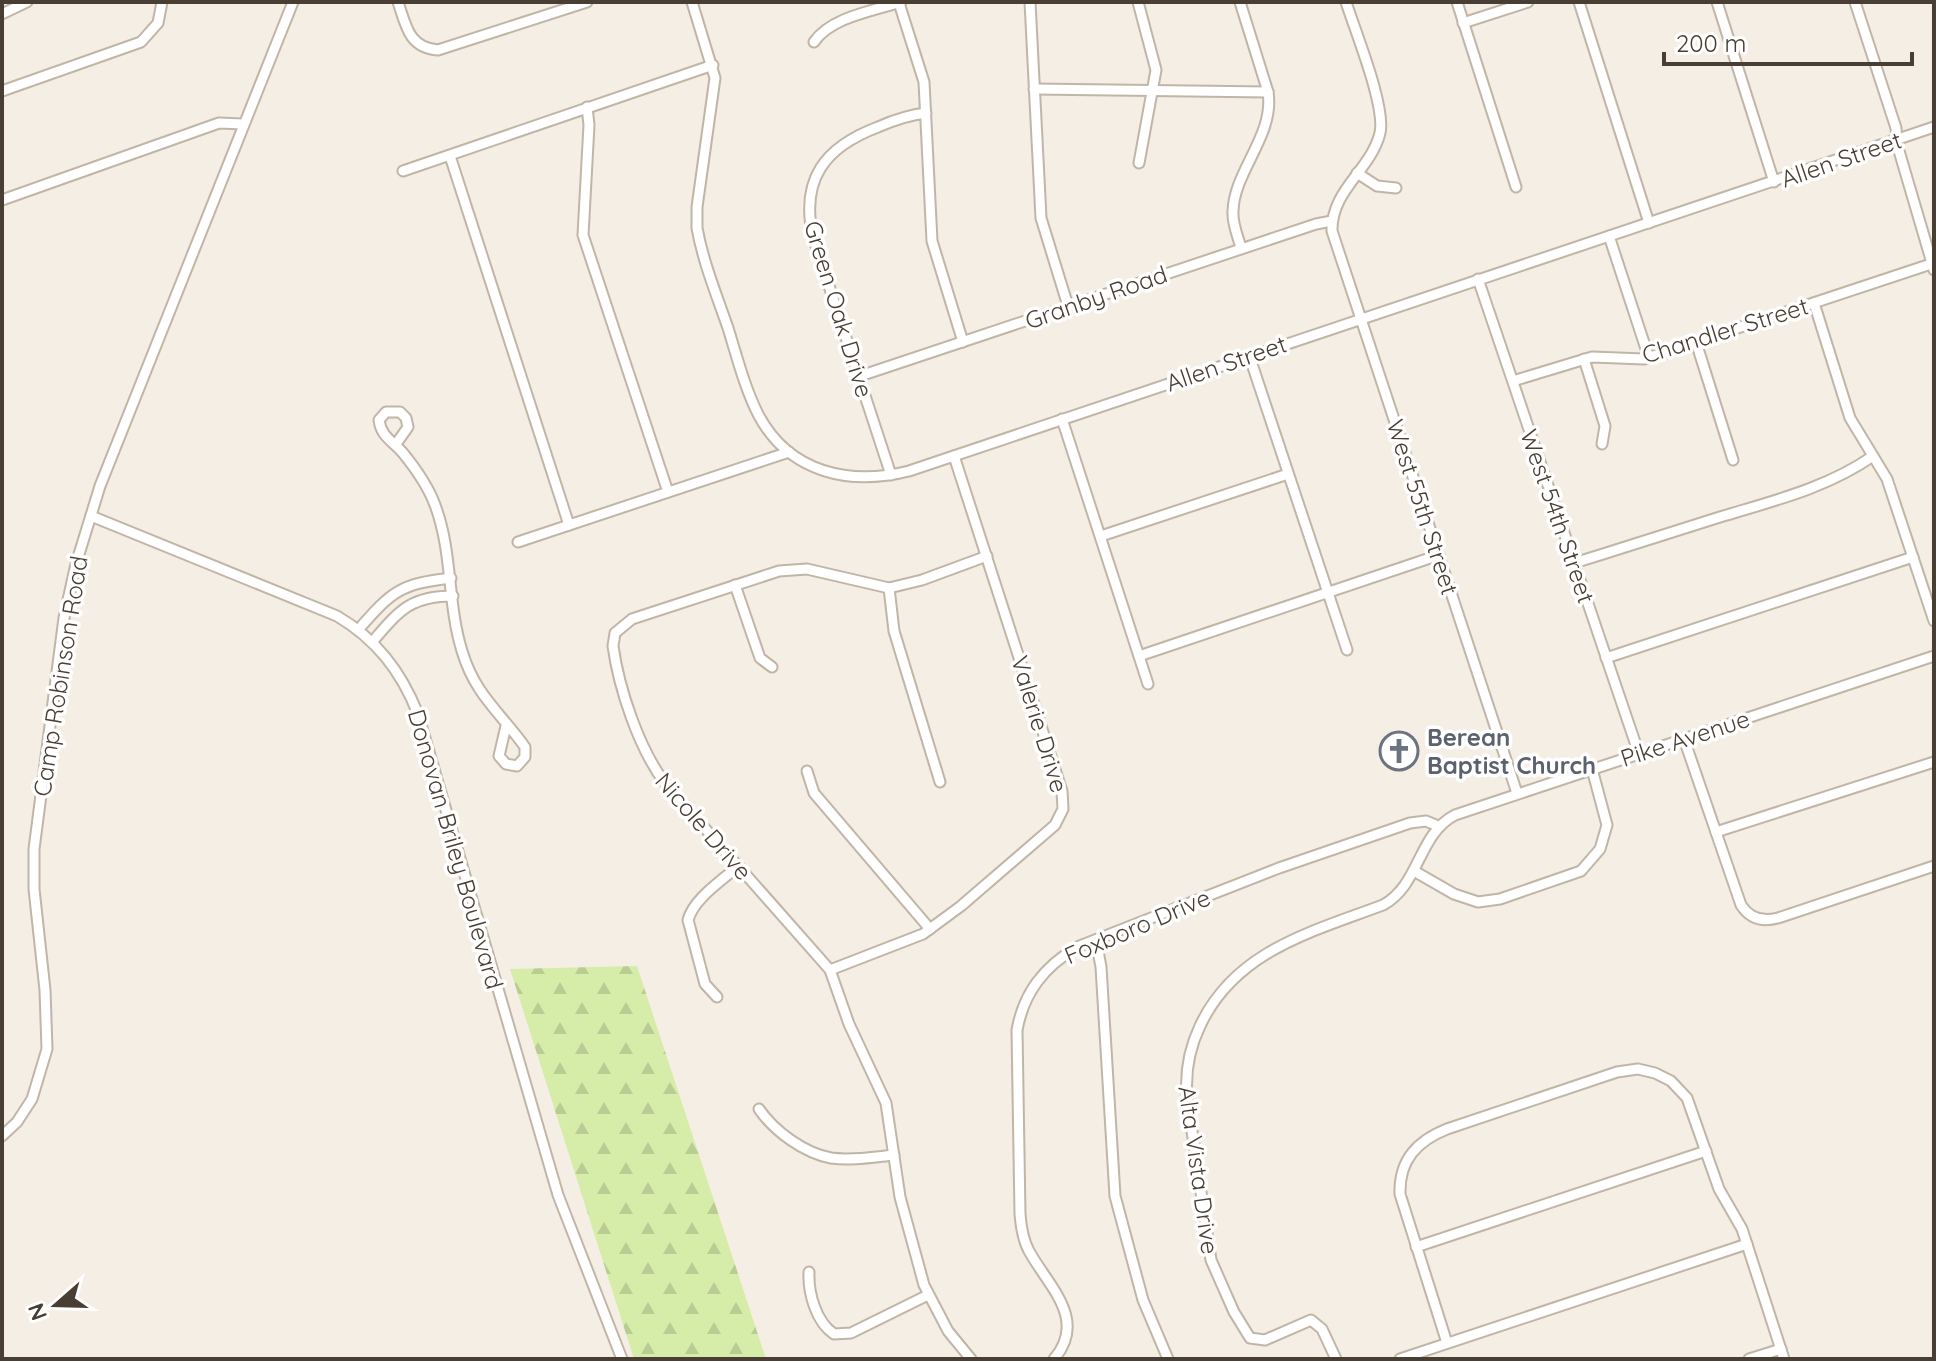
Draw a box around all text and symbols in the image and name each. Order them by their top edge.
scale bar [1664,16,1912,66]
text: 200 m [1676,28,1746,58]
street label: Allen Street [1777,124,1905,194]
street label: Green Oak Drive [798,217,880,401]
street label: Granby Road [1021,259,1171,335]
street label: Chandler Street [1638,290,1812,370]
street label: Allen Street [1162,328,1290,398]
street label: West 55th Street [1381,416,1465,598]
street label: West 54th Street [1514,425,1602,607]
street label: Camp Robinson Road [26,554,94,798]
street label: Valerie Drive [1005,652,1075,796]
street label: Pike Avenue [1617,703,1753,773]
street label: Donovan Briley Boulevard [402,706,510,992]
place label: Berean Baptist Church [1427,722,1596,780]
church icon: Berean Baptist Church [1378,730,1420,772]
street label: Nicole Drive [649,766,759,886]
street label: Foxboro Drive [1060,882,1214,970]
street label: Alta Vista Drive [1172,1084,1226,1256]
north arrow [16,1265,96,1345]
text: N [21,1299,53,1324]

